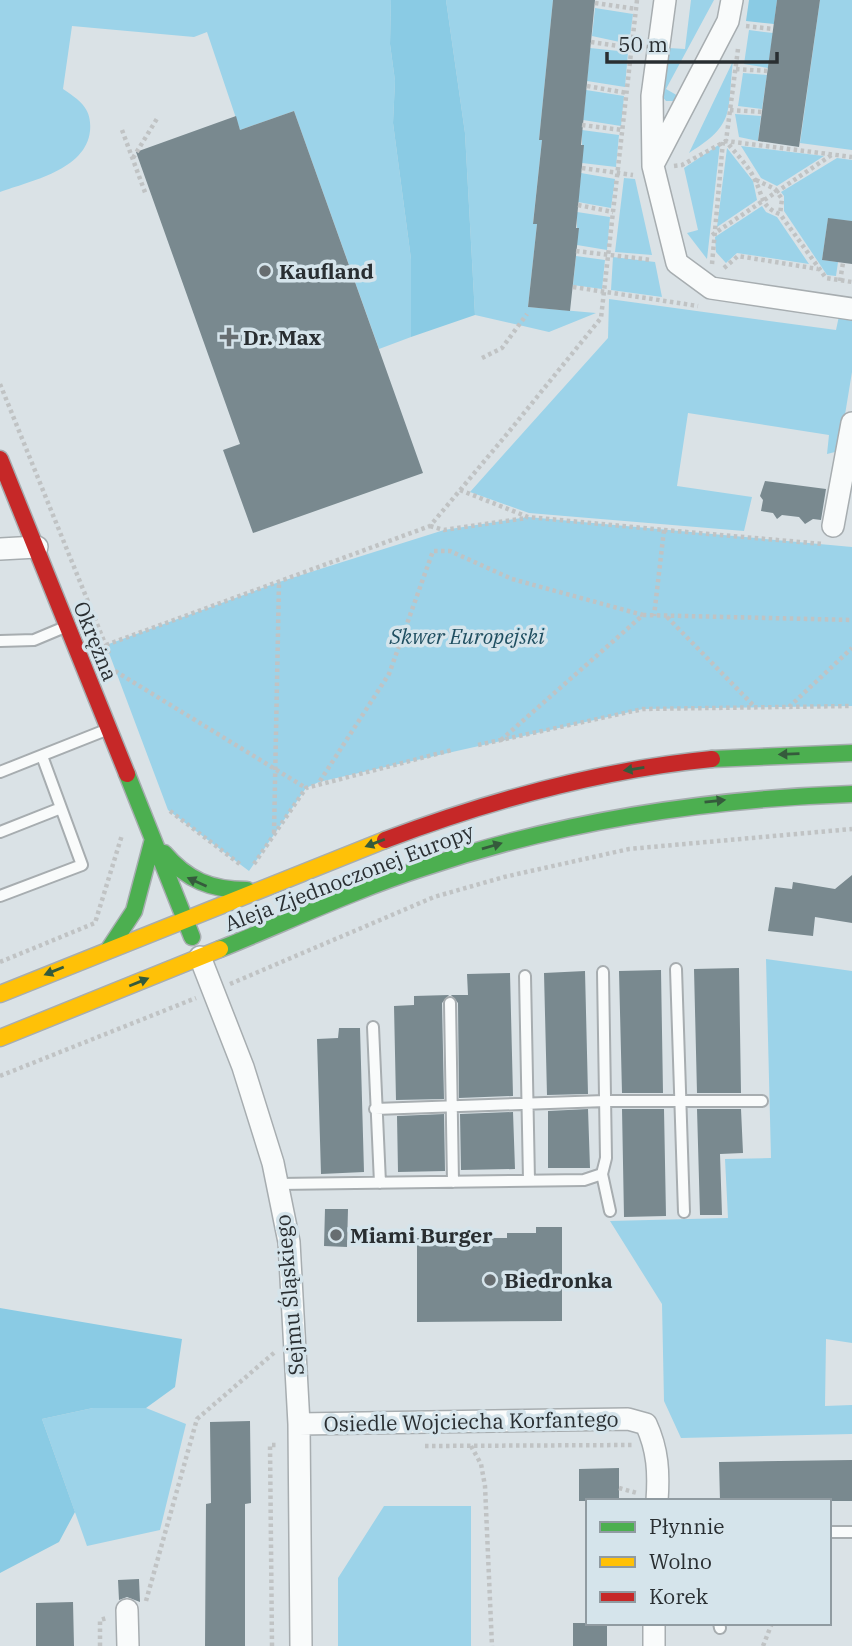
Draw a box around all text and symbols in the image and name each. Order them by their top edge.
scale bar [607,21,777,65]
text: 50 m [618,30,668,58]
place label: Kaufland [279,257,374,285]
marker: Kaufland [257,263,273,279]
place label: Dr. Max [243,323,322,351]
marker: Dr. Max [221,329,237,345]
street label: Okrężna [67,597,125,685]
park label: Skwer Europejski [388,622,545,650]
one-way arrow [778,749,800,760]
one-way arrow [623,764,645,775]
one-way arrow [704,796,726,807]
street label: Aleja Zjednoczonej Europy [220,816,478,937]
one-way arrow [364,837,385,848]
one-way arrow [482,840,504,851]
one-way arrow [187,876,207,888]
one-way arrow [44,966,65,977]
one-way arrow [129,976,150,987]
street label: Sejmu Śląskiego [268,1213,310,1377]
place label: Miami Burger [350,1221,493,1249]
marker: Miami Burger [328,1227,344,1243]
place label: Biedronka [504,1266,613,1294]
marker: Biedronka [482,1272,498,1288]
street label: Osiedle Wojciecha Korfantego [323,1404,619,1438]
legend [586,1499,831,1625]
text: Płynnie [649,1512,725,1540]
text: Wolno [649,1547,712,1575]
text: Korek [649,1582,709,1610]

